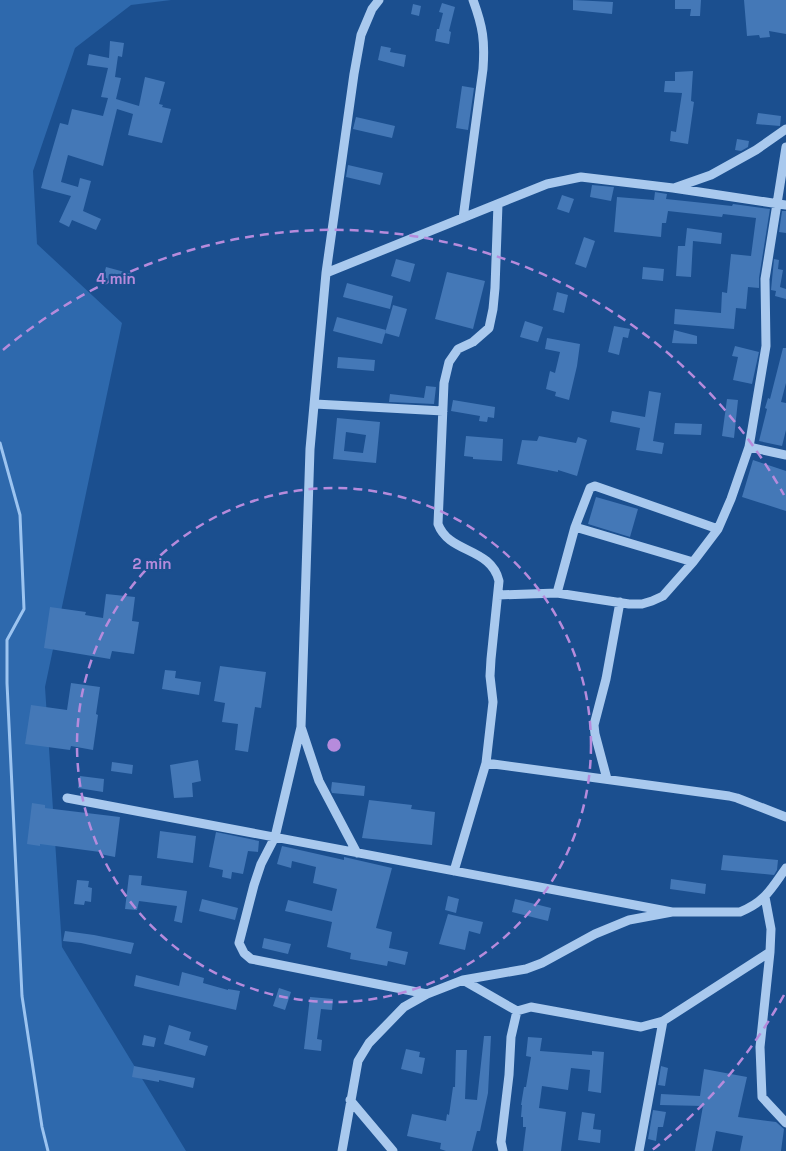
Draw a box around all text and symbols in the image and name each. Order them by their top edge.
text: 4 min [96,269,136,288]
text: 2 min [133,554,171,573]
centre of rings [325,736,343,754]

